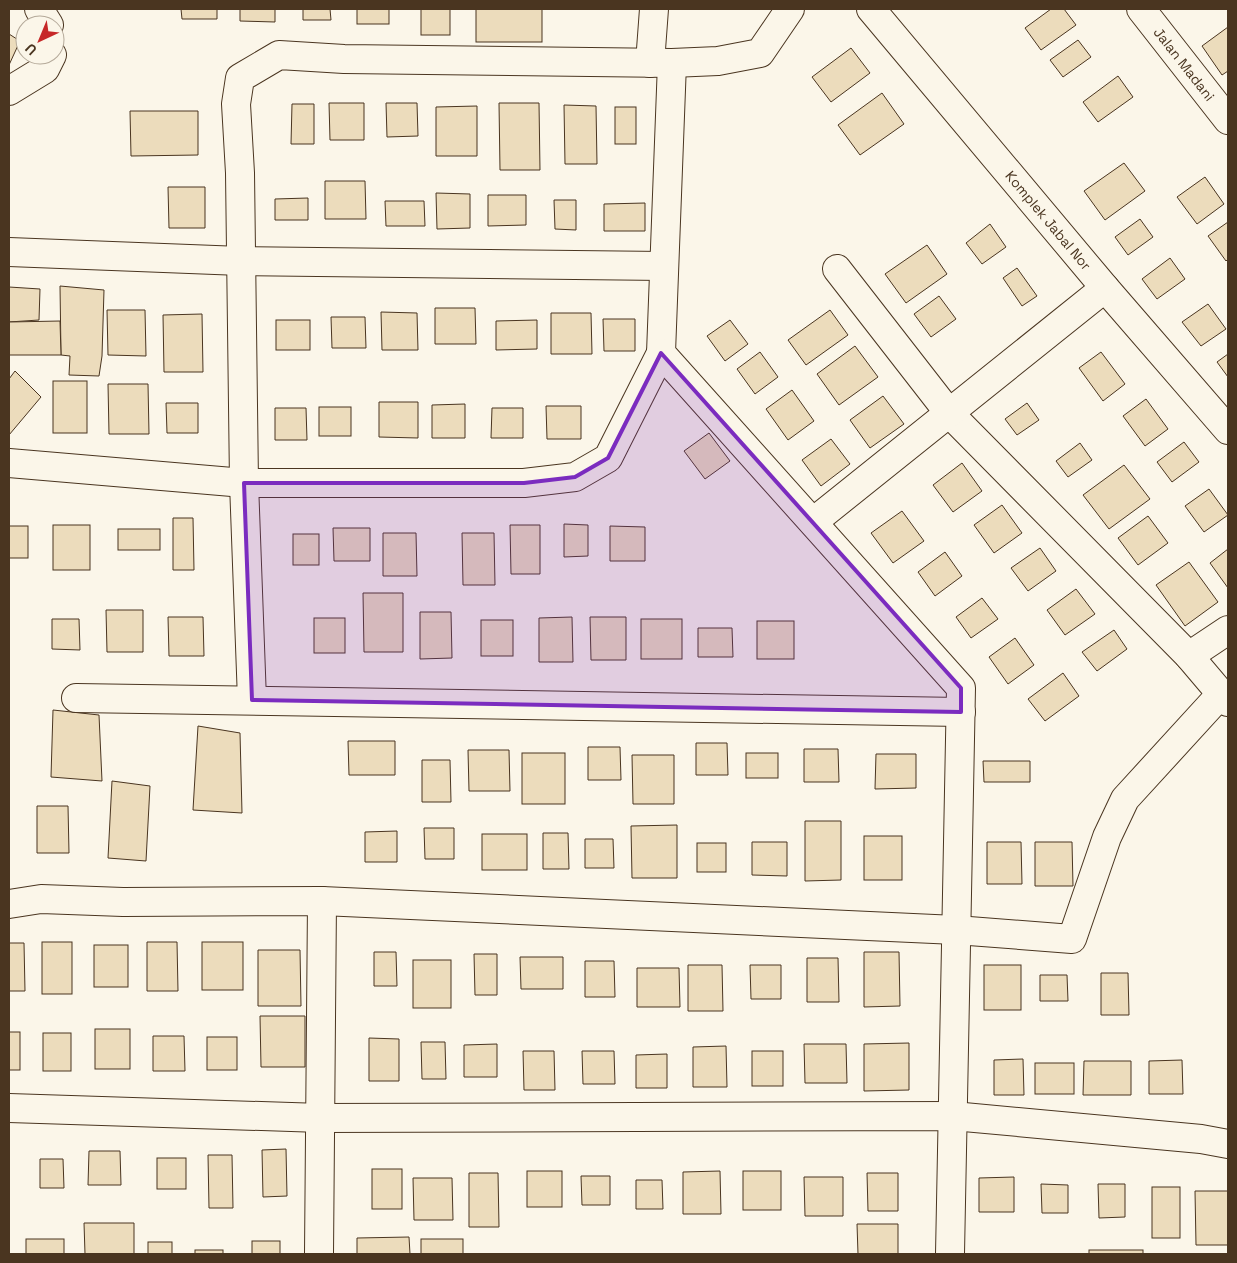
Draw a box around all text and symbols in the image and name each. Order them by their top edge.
north arrow [15,15,65,65]
street label: Jalan Madani [1150,24,1219,105]
text: U [21,40,41,59]
street label: Komplek Jabal Nor [1002,167,1095,274]

